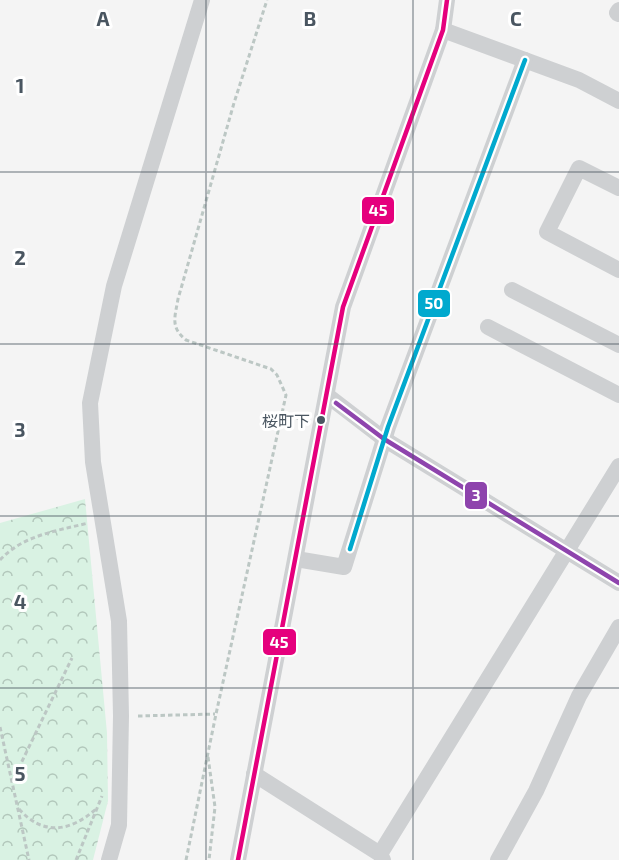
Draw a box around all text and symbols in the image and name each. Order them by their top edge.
text: A [96,6,110,30]
text: B [304,6,316,30]
text: C [510,6,522,30]
text: 1 [16,73,24,97]
line badge: 45 [361,196,395,225]
text: 45 [368,200,388,219]
text: 2 [14,245,26,269]
line badge: 50 [417,289,451,318]
text: 50 [425,293,443,312]
place label: 桜町下 [262,411,310,430]
marker: 桜町下 [315,414,327,426]
text: 3 [14,417,26,441]
line badge: 3 [464,481,488,510]
text: 3 [471,485,481,504]
text: 4 [14,589,27,613]
line badge: 45 [262,628,297,656]
text: 45 [269,632,289,651]
text: 5 [14,761,26,785]

